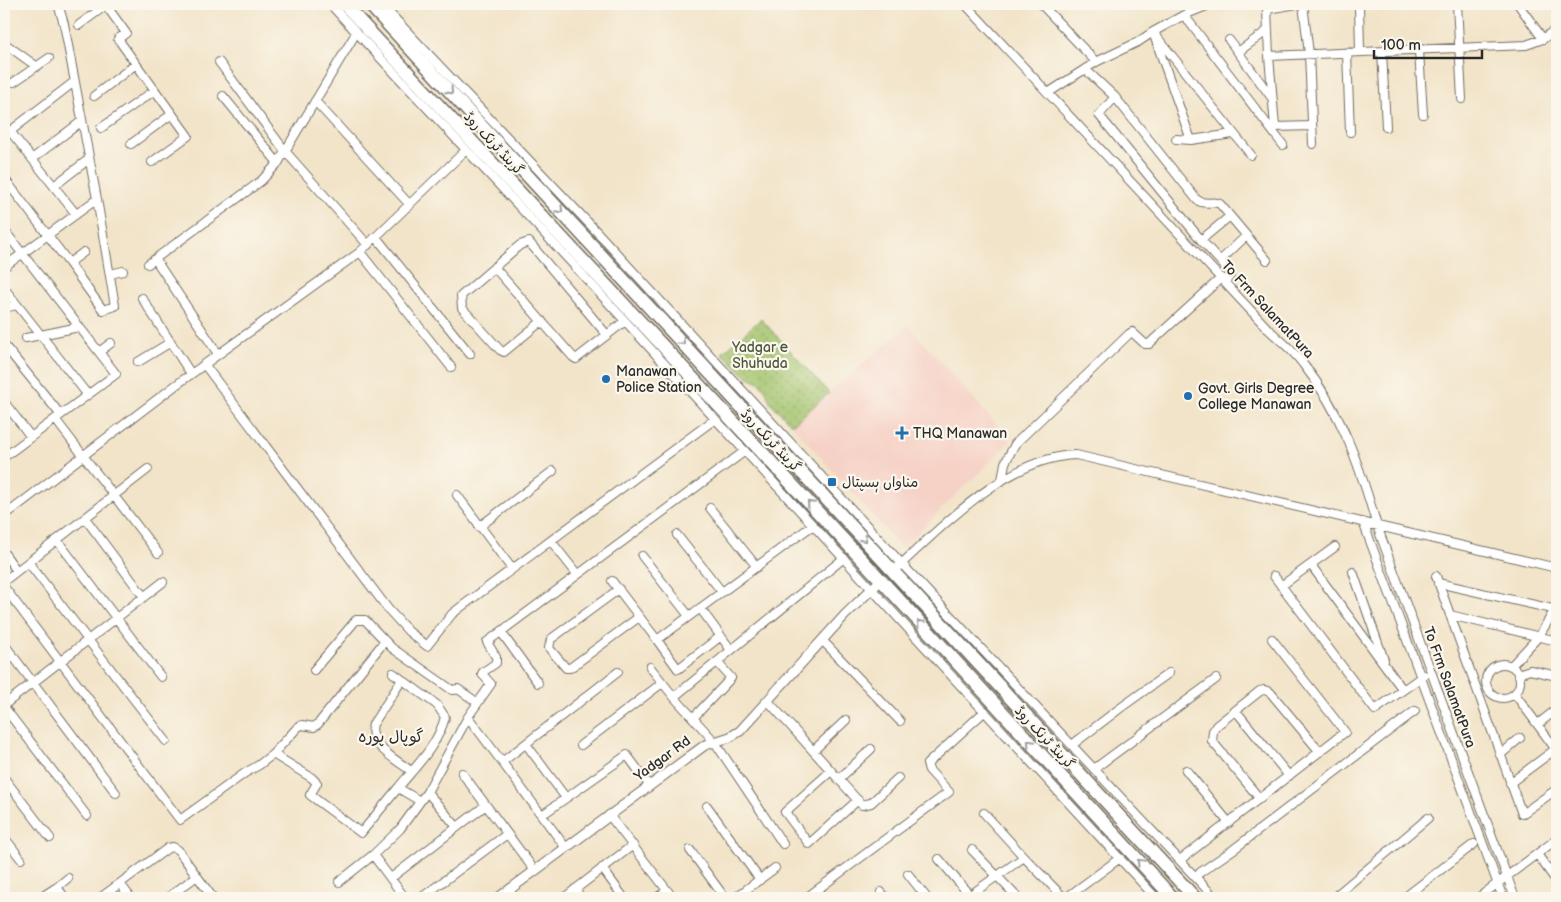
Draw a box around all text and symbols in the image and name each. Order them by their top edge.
scale bar [1374,28,1481,60]
text: 100 m [1381,36,1421,55]
one-way arrow [444,85,453,94]
street label: گرینڈ ٹرنک روڈ [460,108,527,179]
one-way arrow [554,205,563,214]
street label: To Frm SalamatPura [1218,257,1317,362]
one-way arrow [676,337,685,346]
park label: Yadgar e Shuhuda [731,339,788,372]
place label: Manawan Police Station [616,363,702,396]
marker: Manawan Police Station [600,373,612,385]
place label: Govt. Girls Degree College Manawan [1198,380,1314,413]
marker: Govt. Girls Degree College Manawan [1182,390,1194,402]
street label: گرینڈ ٹرنک روڈ [737,405,804,476]
place label: THQ Manawan [913,425,1007,442]
marker: THQ Manawan [895,426,909,440]
place label: مناواں ہسپتال [842,474,918,493]
marker: مناواں ہسپتال [826,476,838,488]
one-way arrow [807,500,816,509]
one-way arrow [858,533,867,542]
one-way arrow [917,620,926,629]
street label: To Frm SalamatPura [1420,624,1479,750]
street label: گرینڈ ٹرنک روڈ [1011,702,1078,773]
district label: گوپال پورہ [358,727,424,747]
street label: Yadgar Rd [630,732,694,785]
one-way arrow [1027,739,1036,748]
one-way arrow [1137,859,1146,868]

